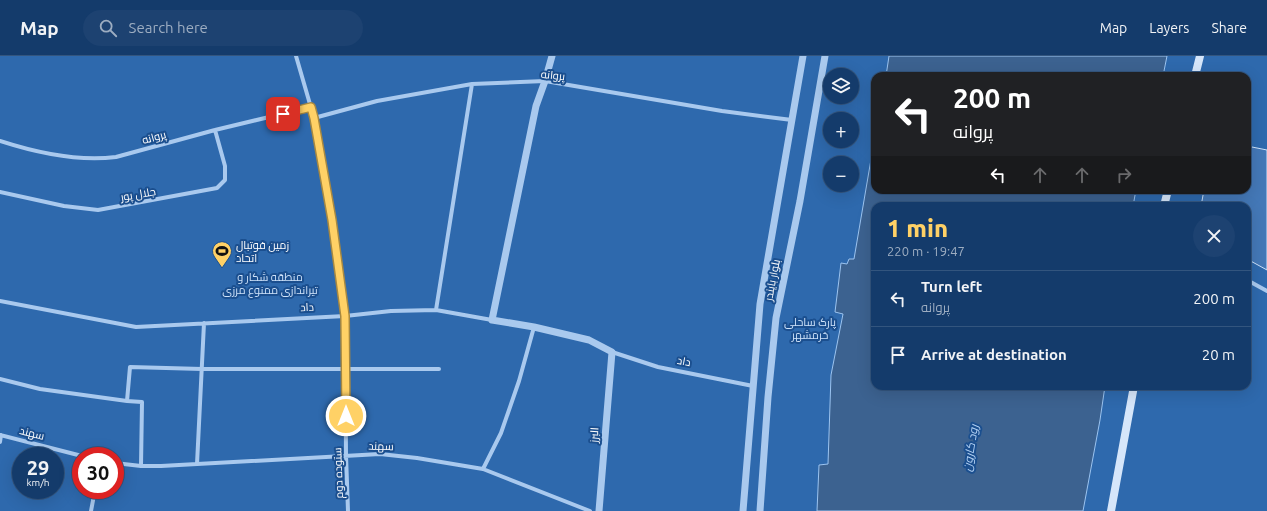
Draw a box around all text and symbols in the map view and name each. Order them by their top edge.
search box [83,10,363,46]
text: Map [20,17,59,39]
icon: search [97,17,119,39]
text: Search here [129,19,208,36]
text: Map [1100,20,1127,36]
text: Layers [1149,20,1189,36]
text: Share [1211,20,1247,36]
street label: پروانه [540,68,566,83]
map controls [823,68,859,192]
button: layers [823,68,859,104]
text: 200 m [953,82,1031,113]
icon: left [887,88,939,140]
pin [266,97,300,131]
icon: arrive [272,103,294,125]
button: + [823,112,859,148]
text: پروانه [953,121,993,141]
street label: پروانه [141,128,168,147]
button: − [823,156,859,192]
icon: left [987,164,1009,186]
icon: ahead [1029,164,1051,186]
icon: ahead [1071,164,1093,186]
icon: right [1113,164,1135,186]
street label: جلال پور [118,185,157,204]
text: 1 min [887,215,948,242]
button: close [1193,215,1235,257]
place label: زمین فوتبال اتحاد [236,239,289,264]
sports icon: زمین فوتبال اتحاد [211,240,233,268]
text: 220 m · 19:47 [887,244,965,258]
street label: بلوار بایندر [762,258,783,303]
park label: منطقه شکار و تیراندازی ممنوع مرزی [222,271,318,298]
text: Turn left [921,278,982,295]
icon: left [887,288,909,310]
text: 200 m [1193,290,1235,307]
text: پروانه [921,300,950,314]
street label: داد [300,301,314,313]
park label: پارک ساحلی خرمشهر [784,316,836,342]
icon: arrive [887,344,909,366]
text: Arrive at destination [921,346,1067,363]
text: 20 m [1202,346,1235,363]
street label: داد [676,354,692,368]
position arrow [325,395,367,437]
water label: رود کارون [960,423,981,472]
street label: سهند [18,424,46,443]
street label: البرز [587,427,602,444]
street label: سهند [368,440,394,453]
speed limit sign: 30 [72,447,124,499]
street label: ستوده دوم [331,447,347,499]
text: 29 [27,456,49,479]
text: km/h [26,477,50,488]

